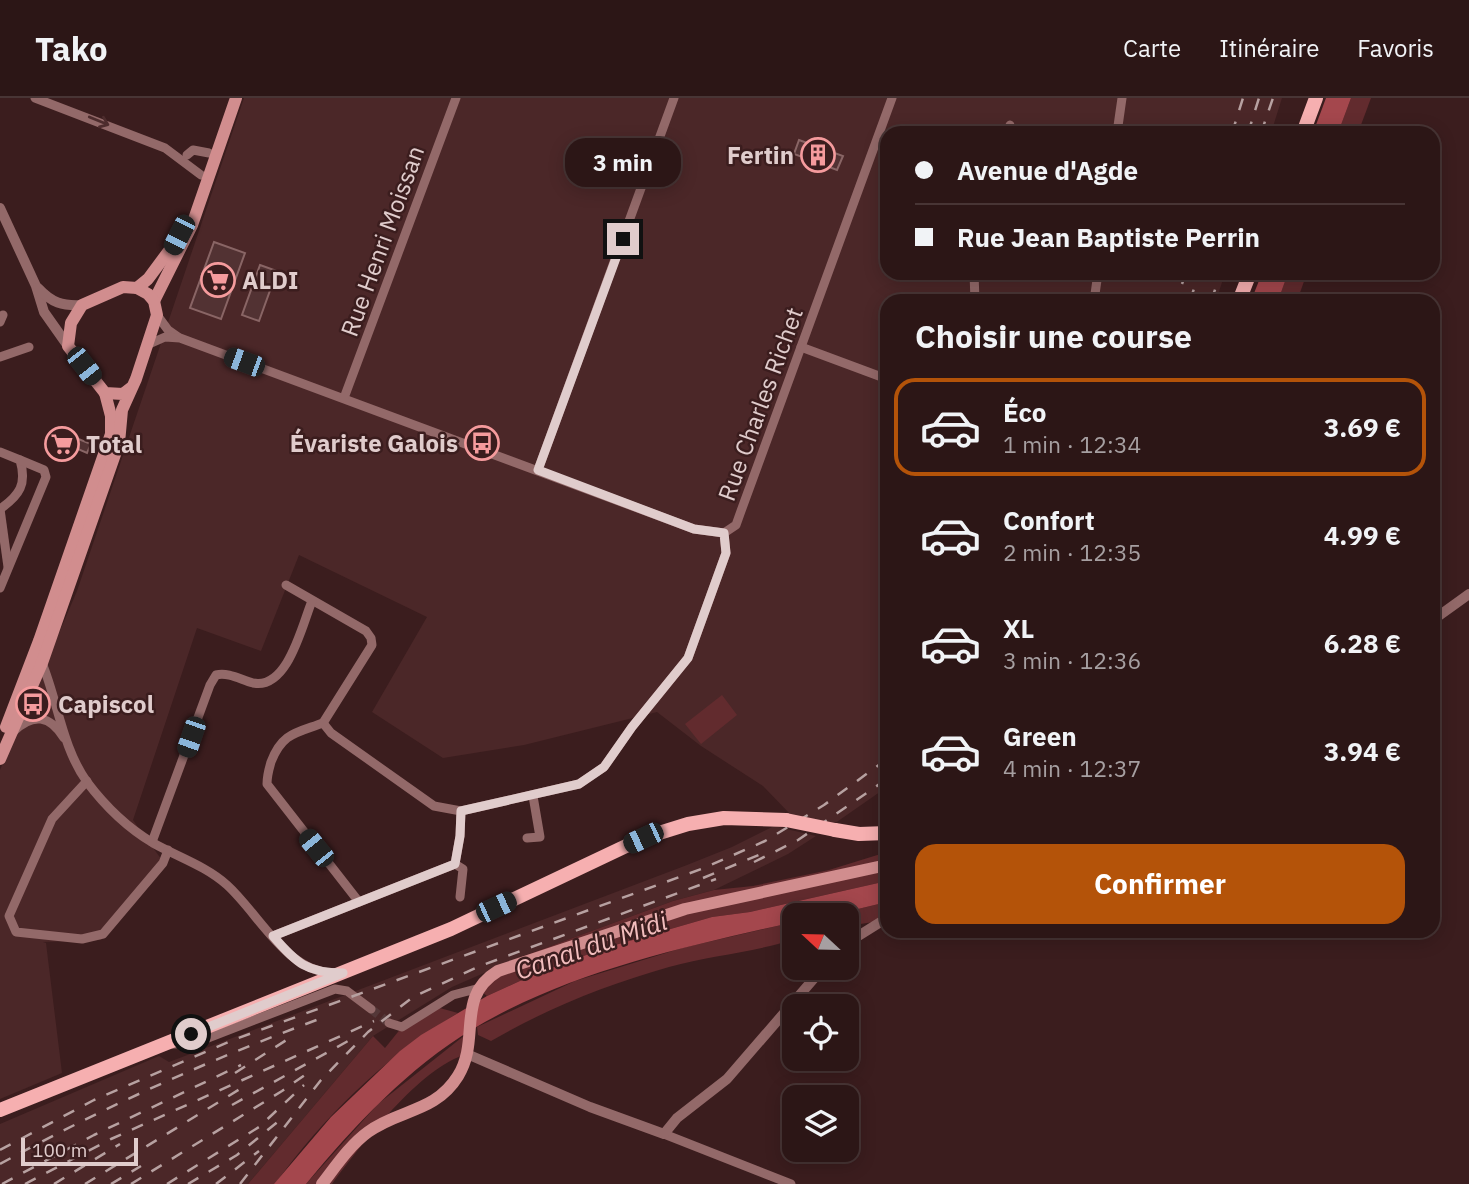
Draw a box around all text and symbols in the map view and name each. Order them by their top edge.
text: Tako [35,27,108,70]
text: Carte [1123,32,1181,64]
text: Itinéraire [1219,32,1319,64]
text: Favoris [1357,32,1434,64]
one-way arrow [87,116,109,129]
building icon: Fertin [799,136,837,174]
callout: 3 min [565,138,681,186]
place label: Fertin [727,139,794,171]
street label: Rue Henri Moissan [333,141,431,341]
text: 3 min [593,147,653,177]
text: Avenue d'Agde [957,153,1138,187]
car [161,212,198,258]
text: Rue Jean Baptiste Perrin [957,220,1260,254]
route end [607,223,639,255]
supermarket icon: ALDI [199,261,237,299]
place label: ALDI [242,264,298,296]
street label: Rue Charles Richet [710,303,810,505]
text: Choisir une course [915,315,1192,357]
car [63,343,106,389]
car [221,345,268,379]
text: Éco [1003,395,1047,429]
icon: car [919,396,982,459]
text: 3.69 € [1324,410,1401,444]
bus stop icon: Évariste Galois [463,424,501,462]
supermarket icon: Total [43,425,81,463]
place label: Évariste Galois [290,427,458,459]
place label: Total [86,428,142,460]
text: 1 min · 12:34 [1003,429,1141,459]
text: Confort [1003,503,1095,537]
icon: car [919,504,982,567]
text: 4.99 € [1324,518,1401,552]
text: 2 min · 12:35 [1003,537,1141,567]
text: XL [1003,611,1034,645]
icon: car [919,612,982,675]
text: 6.28 € [1324,626,1401,660]
text: 3 min · 12:36 [1003,645,1141,675]
bus stop icon: Capiscol [14,685,52,723]
place label: Capiscol [58,688,154,720]
car [175,714,208,760]
text: Green [1003,719,1077,753]
icon: car [919,720,982,783]
text: 3.94 € [1324,734,1401,768]
text: 4 min · 12:37 [1003,753,1141,783]
car [620,820,667,856]
car [295,825,338,871]
button: Confirmer [915,844,1405,924]
car [473,889,520,925]
water label: Canal du Midi [510,903,672,987]
north arrow [782,903,859,980]
map controls [782,903,859,1162]
button: locate [782,994,859,1071]
route start [175,1018,207,1050]
button: layers [782,1085,859,1162]
scale bar [21,1135,138,1167]
text: 100 m [32,1138,87,1162]

